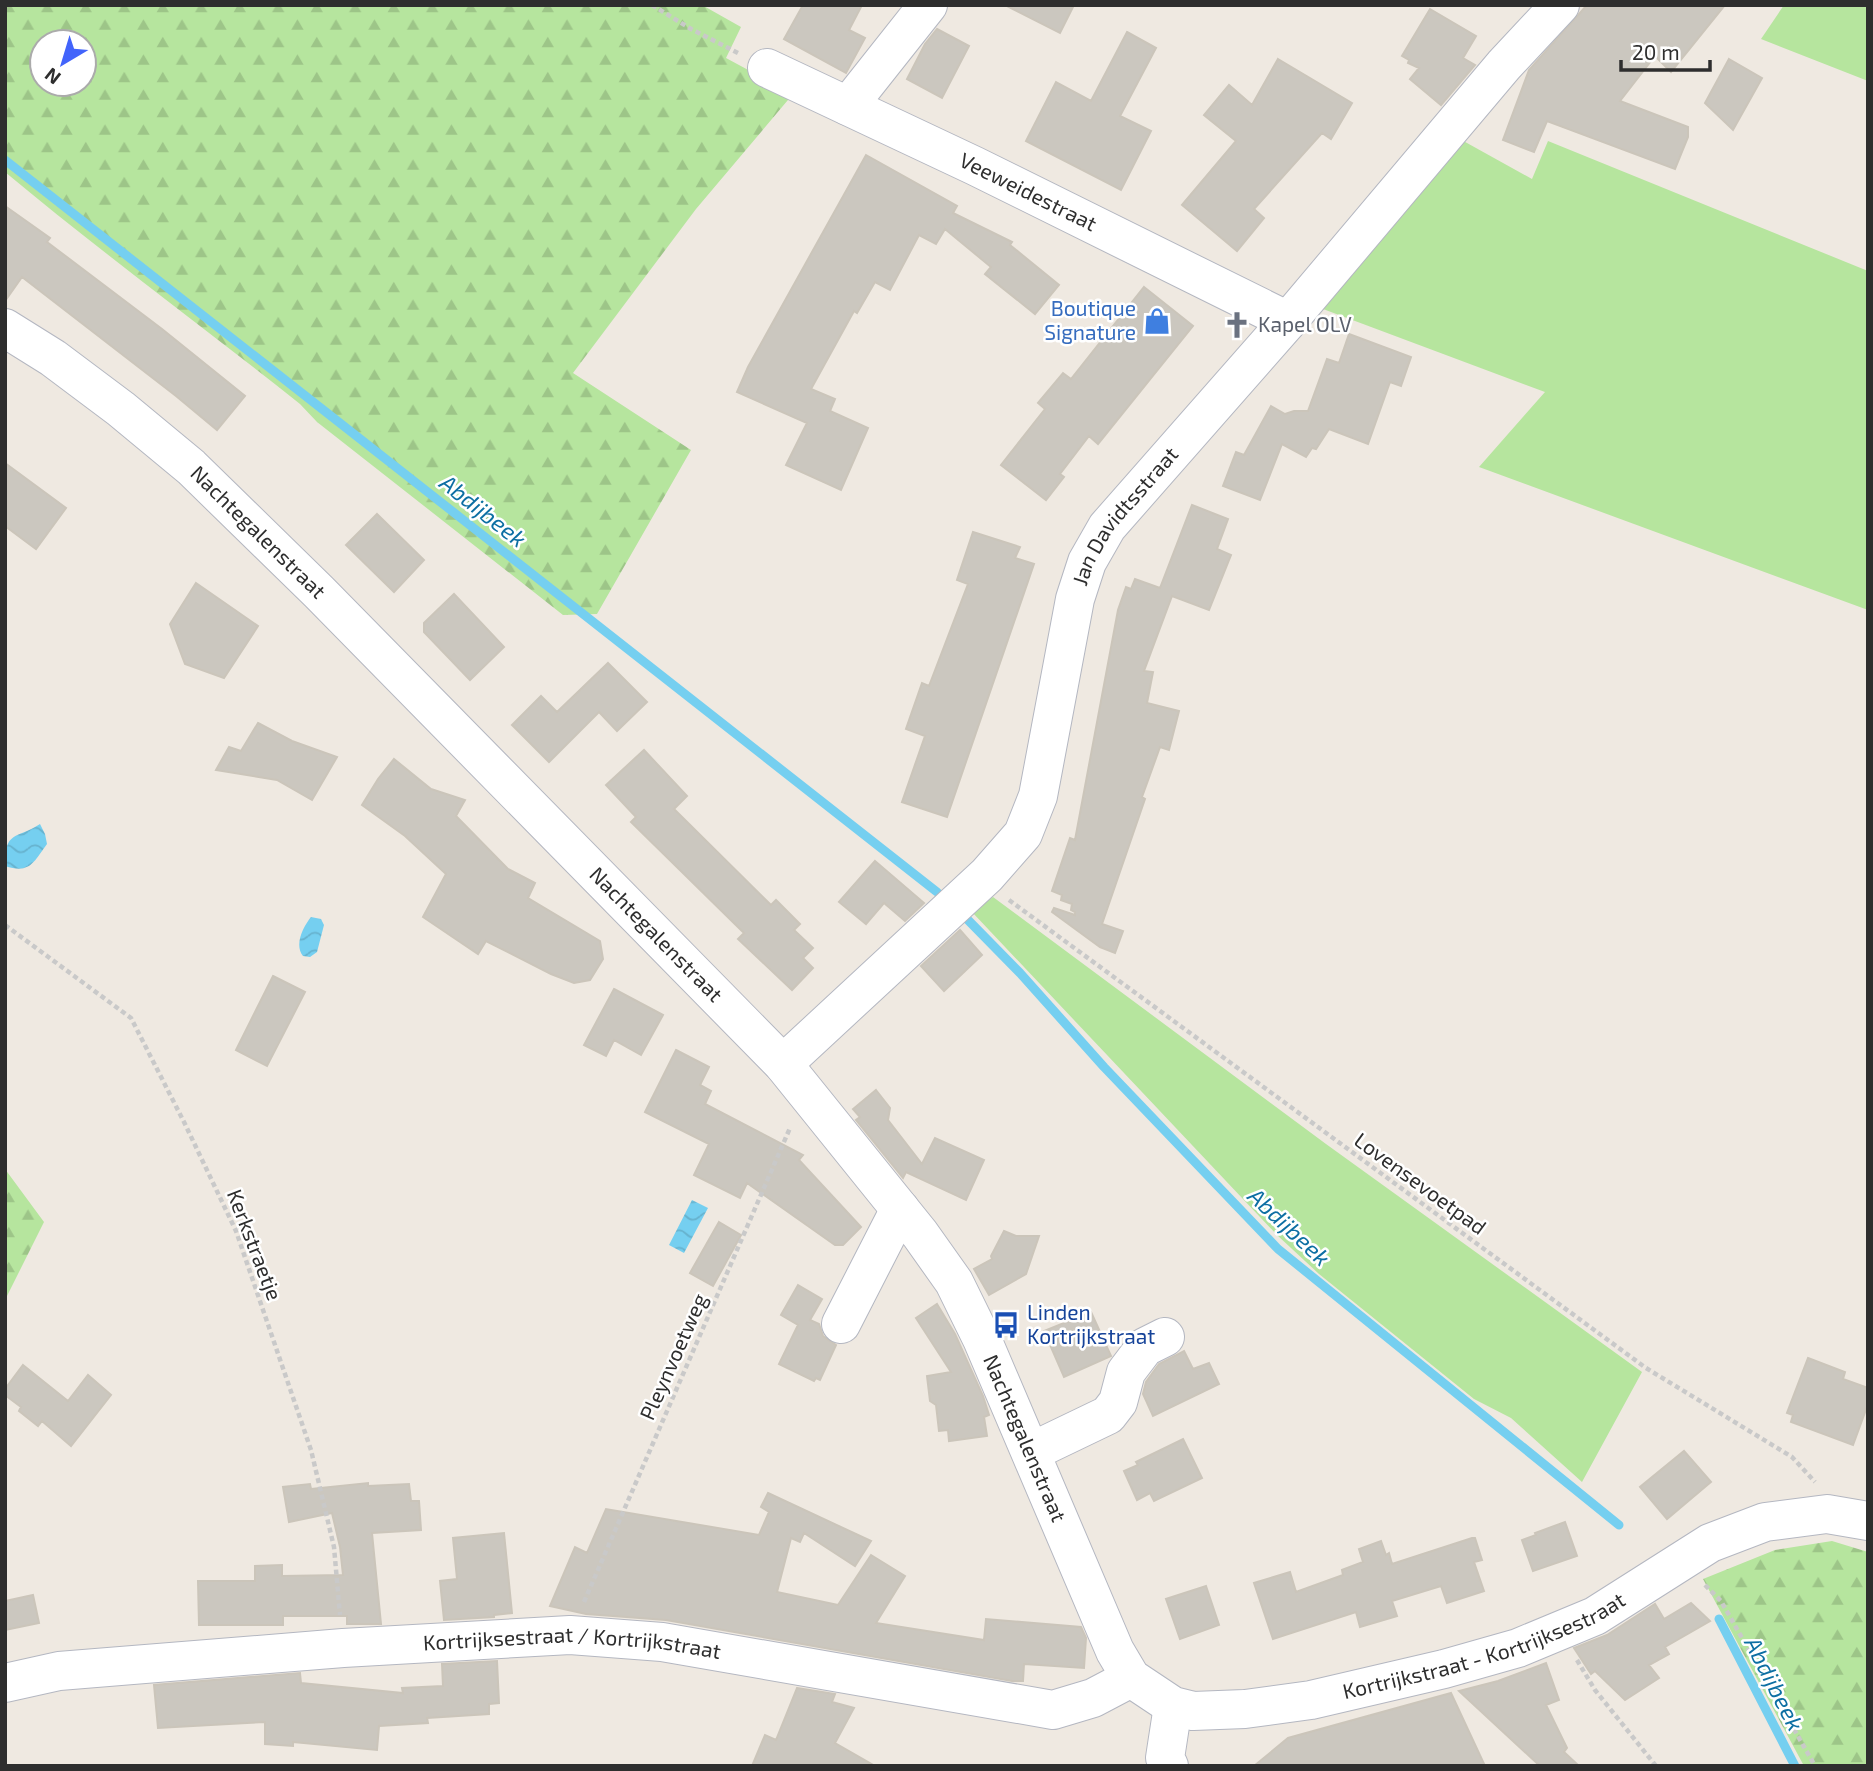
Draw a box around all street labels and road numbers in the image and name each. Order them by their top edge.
street label: Veeweidestraat [956,147,1101,235]
street label: Jan Davidtsstraat [1066,441,1183,588]
street label: Nachtegalenstraat [186,460,332,603]
street label: Nachtegalenstraat [585,861,729,1006]
street label: Lovensevoetpad [1350,1127,1492,1239]
street label: Kerkstraetje [222,1185,288,1304]
street label: Pleynvoetweg [634,1289,712,1423]
street label: Nachtegalenstraat [979,1350,1072,1525]
street label: Kortrijkstraat - Kortrijksestraat [1340,1586,1629,1703]
street label: Kortrijksestraat / Kortrijkstraat [422,1621,723,1663]

